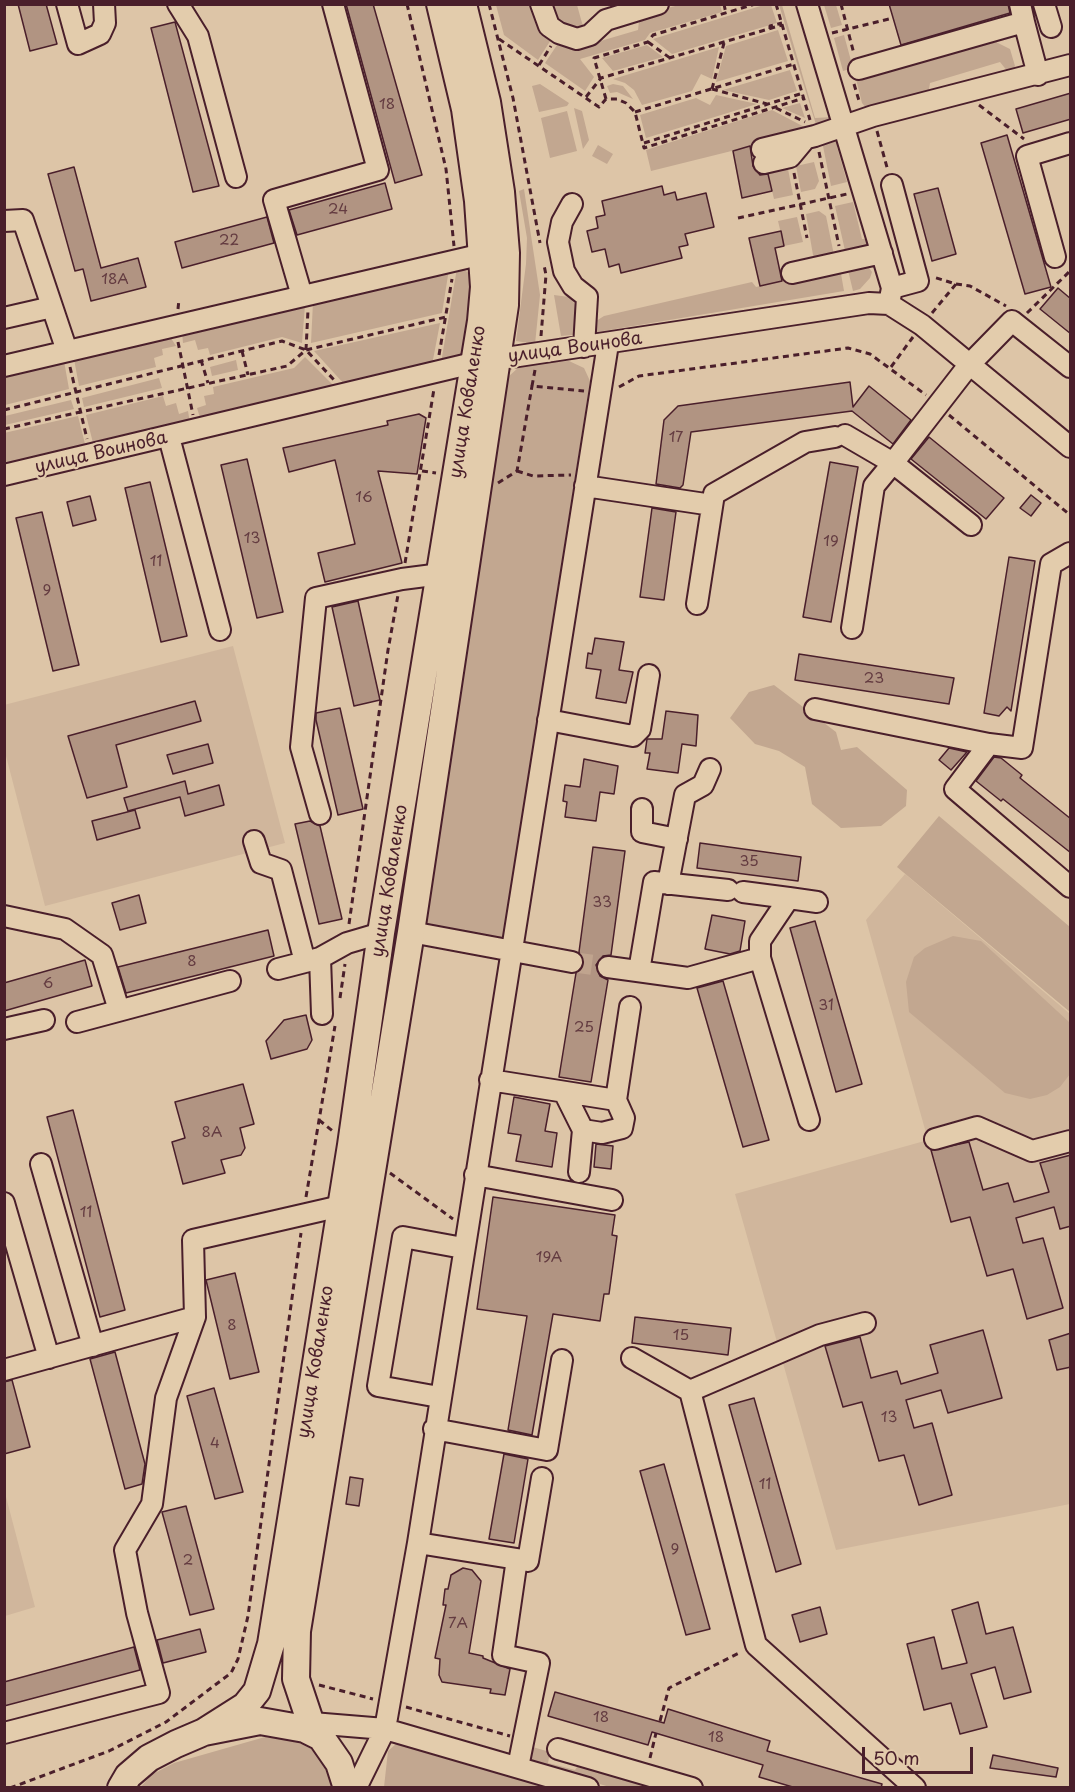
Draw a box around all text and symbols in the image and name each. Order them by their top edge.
house number: 18 [379,96,395,114]
house number: 24 [328,201,348,219]
house number: 22 [219,232,239,250]
house number: 18А [101,271,129,289]
street label: улица Коваленко [445,324,491,480]
street label: улица Воинова [506,328,644,368]
street label: улица Воинова [33,427,169,479]
house number: 17 [669,429,683,447]
house number: 16 [355,489,373,507]
house number: 13 [244,530,260,548]
house number: 19 [823,533,839,551]
house number: 11 [150,553,162,571]
house number: 9 [43,582,51,600]
house number: 23 [864,670,884,688]
street label: улица Коваленко [367,803,413,959]
house number: 35 [739,853,759,871]
house number: 33 [592,894,612,912]
house number: 8 [187,953,197,971]
house number: 6 [43,975,53,993]
house number: 31 [818,997,834,1015]
house number: 25 [574,1019,594,1037]
house number: 8А [202,1124,222,1142]
house number: 11 [80,1204,92,1222]
house number: 19А [536,1249,562,1267]
street label: улица Коваленко [293,1284,339,1440]
house number: 8 [227,1317,237,1335]
house number: 15 [673,1327,689,1345]
house number: 13 [881,1409,897,1427]
house number: 4 [210,1435,220,1453]
house number: 11 [759,1476,771,1494]
house number: 9 [671,1541,679,1559]
house number: 2 [183,1552,193,1570]
house number: 7А [448,1615,468,1633]
house number: 18 [593,1709,609,1727]
house number: 18 [708,1729,724,1747]
scale bar [865,1735,976,1773]
text: 50 m [873,1744,920,1771]

